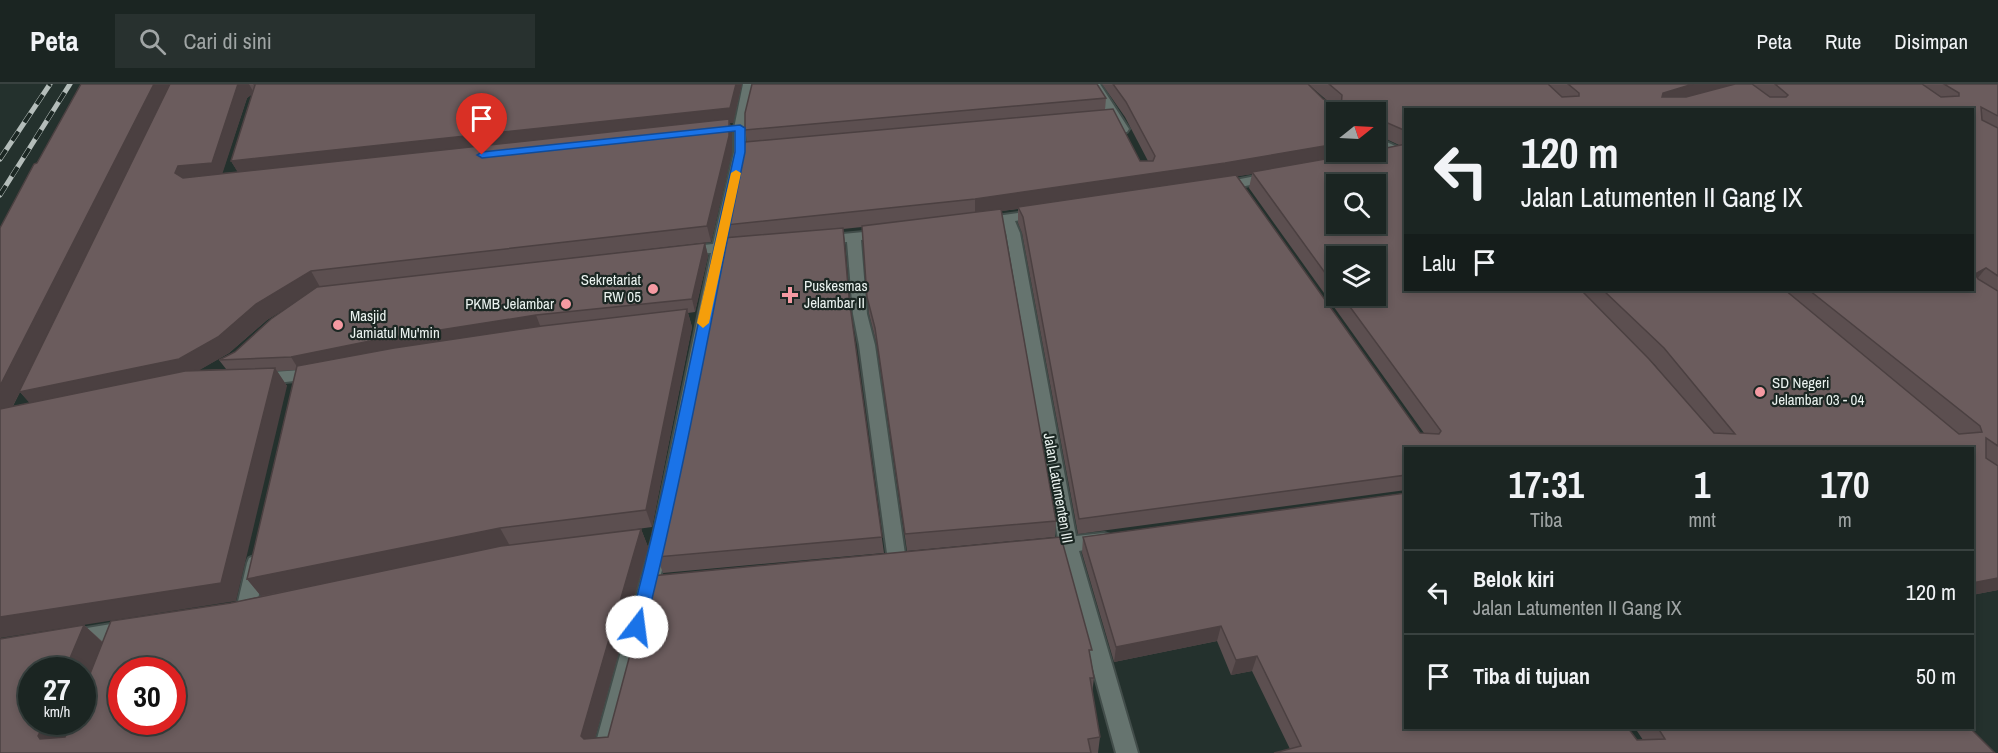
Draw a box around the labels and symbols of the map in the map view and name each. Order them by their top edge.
pin [456,93,507,155]
north arrow [1326,102,1386,162]
place label: Sekretariat RW 05 [581,269,642,307]
place label: Puskesmas Jelambar II [804,275,868,313]
marker: Sekretariat RW 05 [646,282,660,296]
marker: Puskesmas Jelambar II [781,286,799,304]
place label: PKMB Jelambar [465,293,554,314]
marker: PKMB Jelambar [559,297,573,311]
place label: Masjid Jamiatul Mu'min [350,305,440,343]
marker: Masjid Jamiatul Mu'min [331,318,345,332]
place label: SD Negeri Jelambar 03 - 04 [1772,372,1864,410]
marker: SD Negeri Jelambar 03 - 04 [1753,385,1767,399]
street label: Jalan Latumenten III [1038,431,1079,545]
position arrow [605,595,669,659]
speed limit sign: 30 [108,657,186,735]

